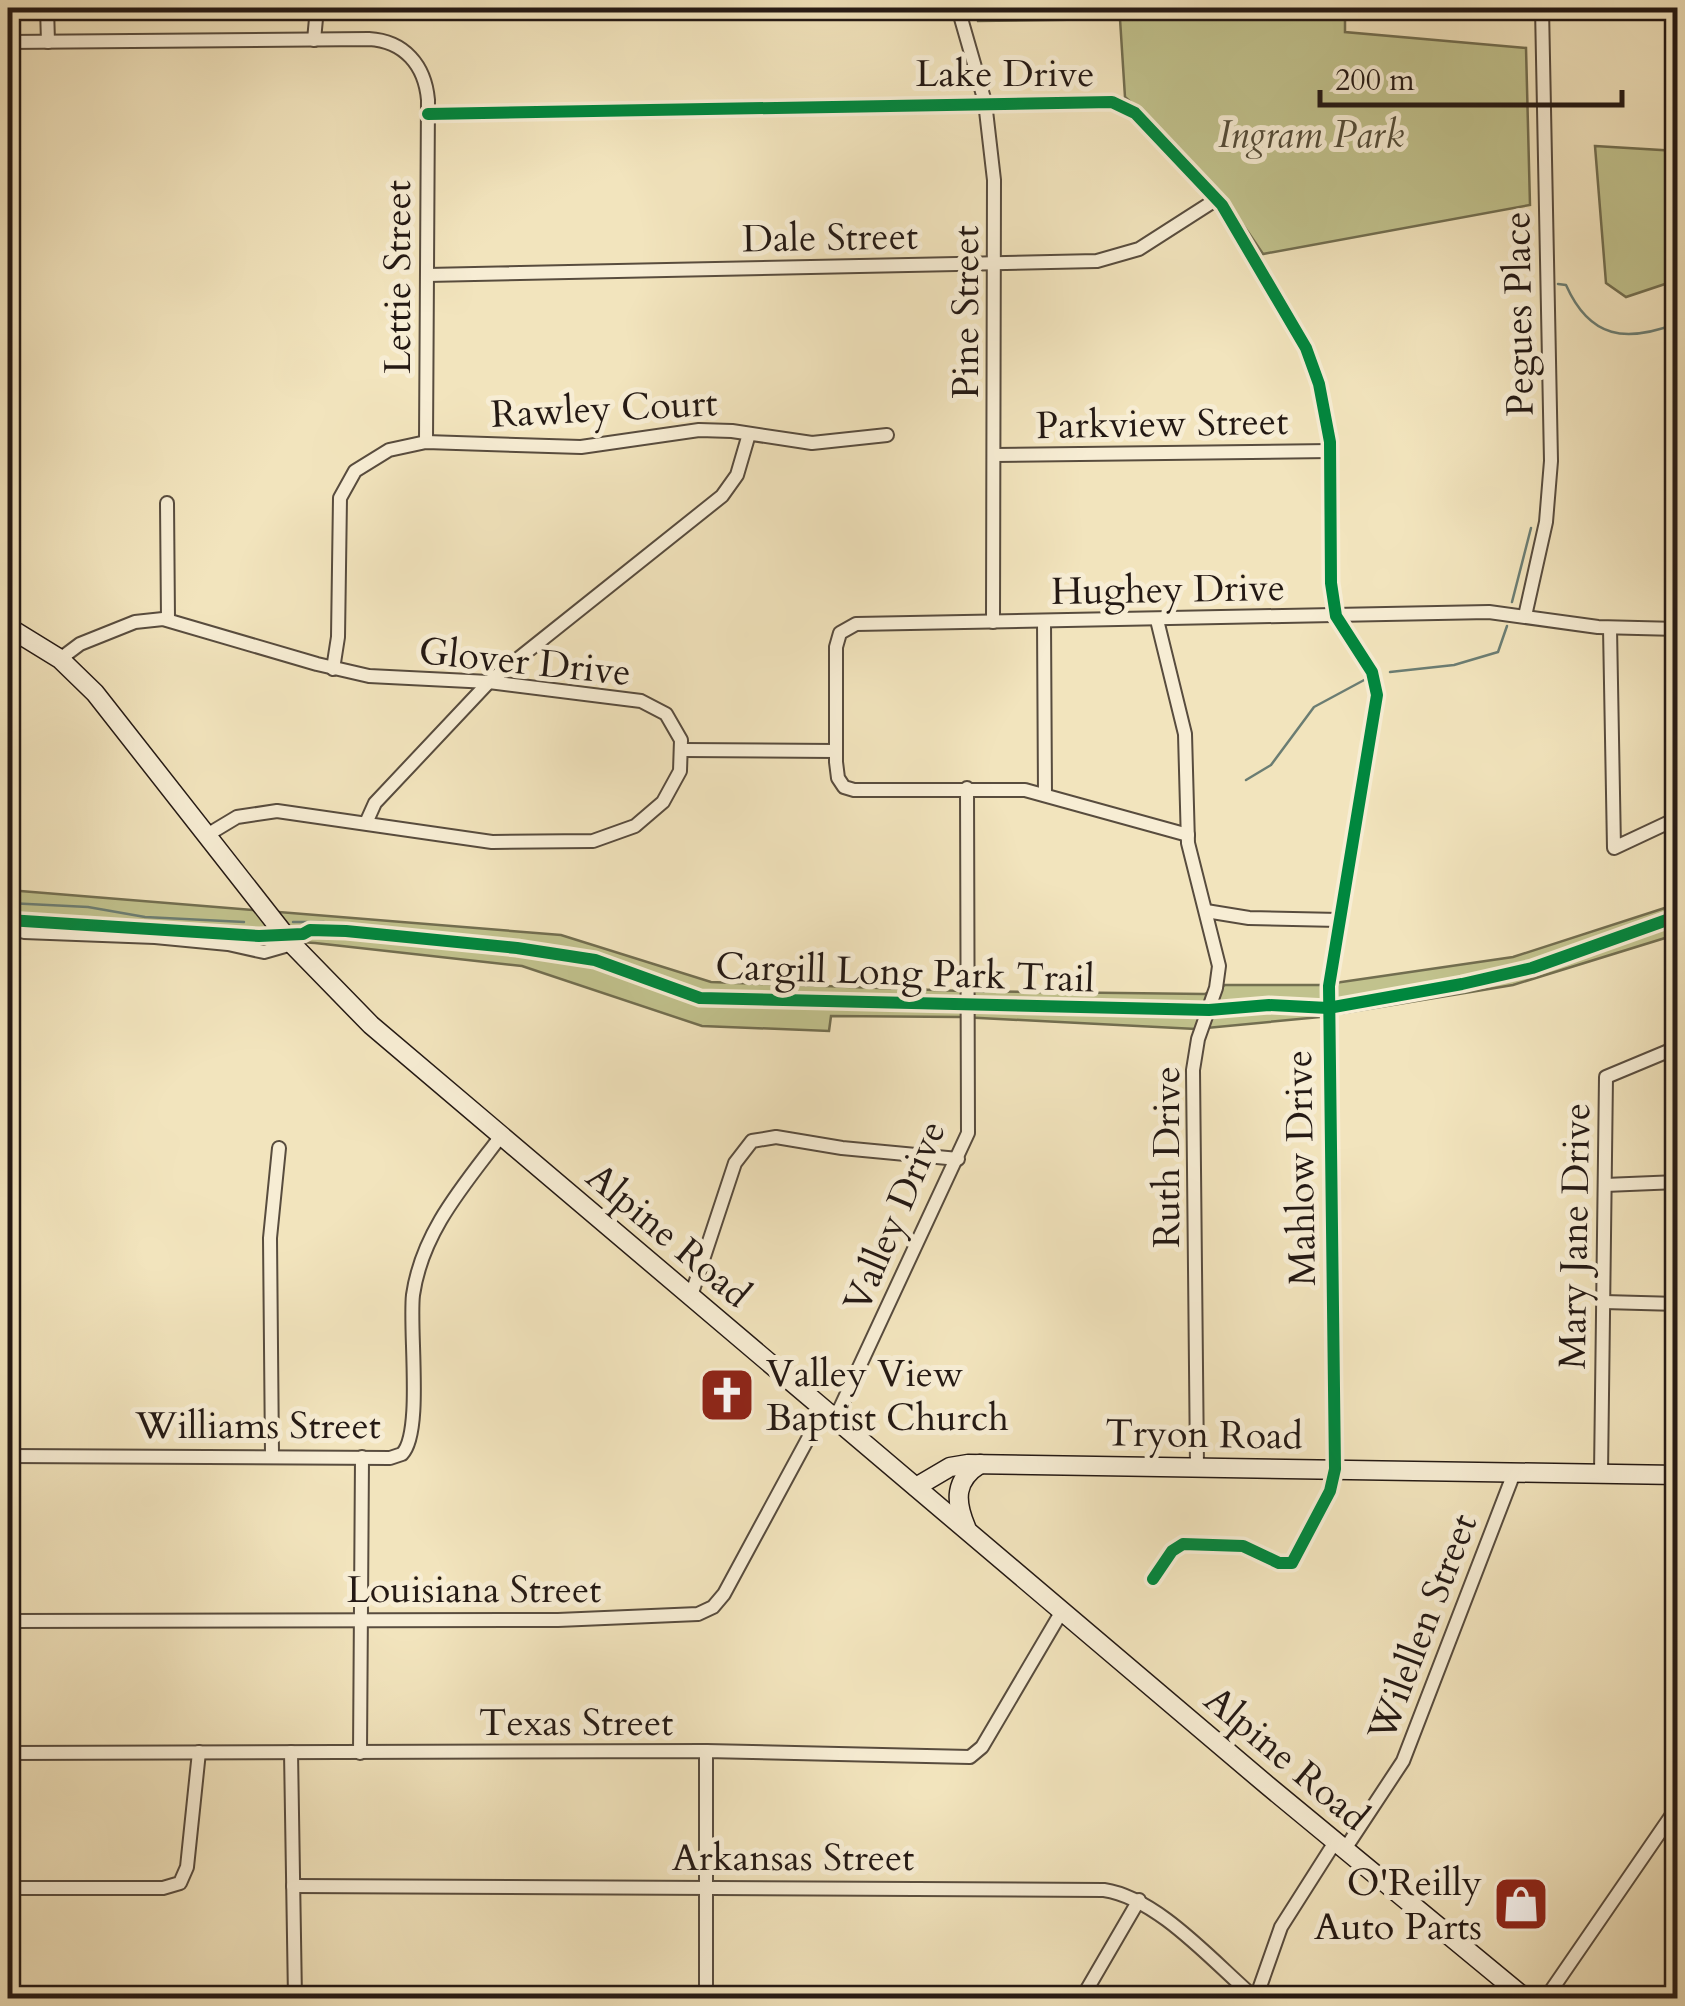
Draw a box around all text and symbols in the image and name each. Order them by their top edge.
scale bar [1320,45,1622,107]
street label: Lake Drive [915,48,1095,100]
text: 200 m [1335,60,1415,101]
park label: Ingram Park [1218,109,1404,161]
street label: Lettie Street [372,180,424,374]
street label: Dale Street [742,210,918,266]
street label: Pegues Place [1491,211,1547,417]
street label: Pine Street [940,225,992,399]
street label: Rawley Court [489,377,719,441]
street label: Parkview Street [1035,396,1289,452]
street label: Hughey Drive [1050,562,1286,618]
street label: Glover Drive [416,625,633,699]
street label: Cargill Long Park Trail [715,940,1096,1006]
street label: Mahlow Drive [1273,1050,1329,1286]
street label: Ruth Drive [1141,1066,1193,1248]
street label: Mary Jane Drive [1547,1102,1603,1370]
street label: Valley Drive [831,1113,959,1320]
street label: Alpine Road [575,1152,762,1320]
place label: Valley View Baptist Church [766,1348,1009,1444]
church icon: Valley View Baptist Church [697,1365,757,1425]
street label: Williams Street [134,1400,381,1452]
street label: Tryon Road [1105,1407,1303,1463]
street label: Wilellen Street [1355,1506,1490,1749]
street label: Louisiana Street [347,1564,601,1616]
street label: Alpine Road [1193,1675,1380,1843]
street label: Texas Street [479,1697,673,1749]
street label: Arkansas Street [672,1832,914,1884]
place label: O'Reilly Auto Parts [1314,1857,1482,1953]
shop icon: O'Reilly Auto Parts [1491,1874,1551,1934]

